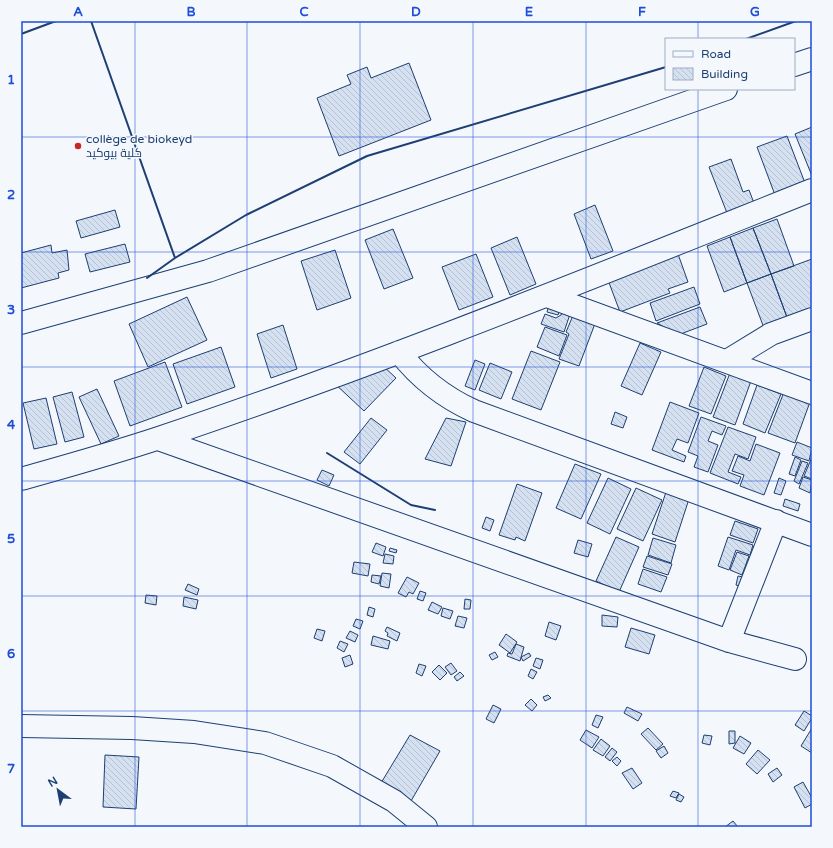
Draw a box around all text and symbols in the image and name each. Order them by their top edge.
text: A [73,4,83,20]
text: B [186,4,196,20]
text: C [299,4,309,20]
text: D [411,4,421,20]
text: E [525,4,533,20]
text: F [638,4,646,20]
text: G [750,4,760,20]
legend [665,38,795,90]
text: Road [701,47,731,61]
text: Building [701,67,748,81]
text: 1 [7,72,15,88]
place label: collège de biokeyd كلية بيوكيد [86,132,192,160]
marker: collège de biokeyd كلية بيوكيد [73,141,83,151]
text: 2 [7,187,15,203]
text: 3 [7,302,15,318]
text: 4 [7,417,16,433]
text: 5 [7,531,15,547]
text: 6 [7,646,15,662]
text: 7 [7,761,15,777]
north arrow [38,770,78,810]
text: N [46,774,60,790]

